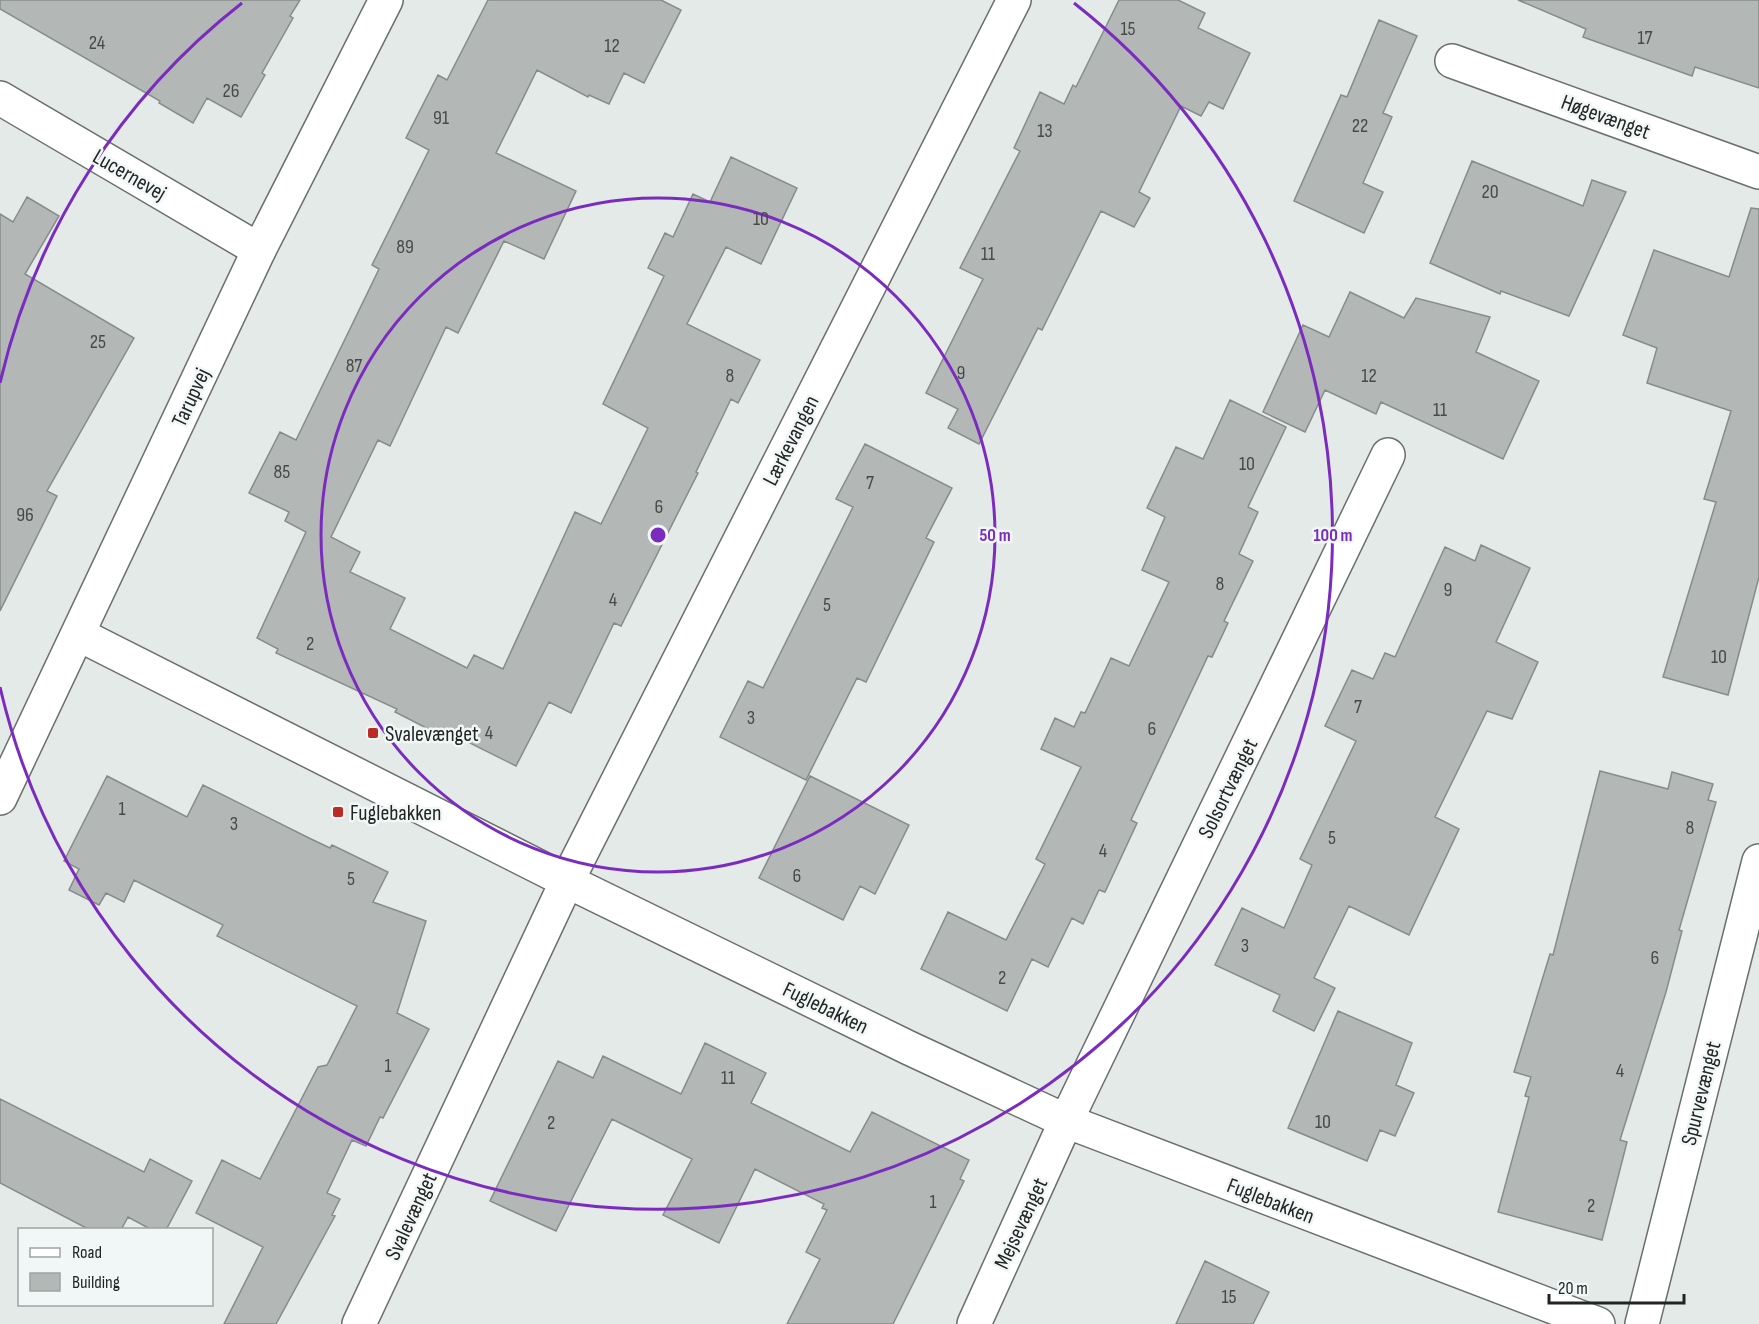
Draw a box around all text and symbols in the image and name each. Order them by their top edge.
house number: 15 [1120,17,1136,41]
house number: 17 [1638,26,1652,50]
house number: 24 [89,31,105,55]
house number: 12 [604,34,620,58]
house number: 26 [223,79,240,103]
street label: Høgevænget [1557,89,1654,146]
house number: 91 [433,106,449,130]
house number: 22 [1352,114,1368,138]
house number: 13 [1037,119,1053,143]
street label: Lucernevej [88,143,171,207]
house number: 20 [1481,180,1499,204]
house number: 10 [753,207,769,231]
house number: 89 [396,235,414,259]
house number: 11 [981,242,995,266]
house number: 25 [90,330,106,354]
house number: 87 [346,354,362,378]
house number: 9 [957,361,965,385]
street label: Tarupvej [166,364,217,431]
house number: 8 [726,364,734,388]
house number: 12 [1361,364,1377,388]
street label: Lærkevangen [757,391,825,490]
house number: 11 [1433,398,1447,422]
house number: 10 [1239,452,1255,476]
house number: 85 [274,460,290,484]
house number: 7 [866,471,874,495]
house number: 6 [655,495,663,519]
house number: 96 [16,503,34,527]
centre of rings [648,525,668,545]
text: 50 m [979,525,1011,546]
text: 100 m [1314,525,1353,546]
house number: 8 [1216,572,1224,596]
house number: 9 [1444,578,1452,602]
house number: 4 [609,588,617,612]
house number: 5 [823,593,831,617]
house number: 2 [306,632,314,656]
house number: 10 [1711,645,1727,669]
house number: 7 [1354,695,1362,719]
house number: 3 [747,706,755,730]
house number: 6 [1148,717,1156,741]
place label: Svalevænget [385,721,479,748]
house number: 4 [485,721,493,745]
marker: Svalevænget [366,726,380,740]
street label: Solsortvænget [1193,734,1264,843]
house number: 1 [119,797,126,821]
place label: Fuglebakken [350,800,442,827]
marker: Fuglebakken [331,805,345,819]
house number: 3 [230,812,238,836]
house number: 8 [1686,816,1694,840]
house number: 5 [1328,826,1336,850]
house number: 4 [1099,839,1107,863]
house number: 6 [793,864,801,888]
house number: 5 [347,867,355,891]
house number: 3 [1241,934,1249,958]
house number: 6 [1651,946,1659,970]
house number: 2 [998,966,1006,990]
street label: Fuglebakken [778,976,872,1041]
street label: Spurvevænget [1676,1038,1727,1148]
house number: 1 [385,1054,392,1078]
house number: 4 [1616,1059,1624,1083]
house number: 11 [721,1066,735,1090]
house number: 10 [1315,1110,1331,1134]
house number: 2 [547,1111,555,1135]
street label: Svalevænget [379,1168,444,1265]
street label: Fuglebakken [1223,1172,1318,1230]
street label: Mejsevænget [989,1174,1054,1273]
house number: 1 [930,1190,937,1214]
house number: 2 [1587,1194,1595,1218]
legend [18,1228,213,1306]
text: Road [72,1242,102,1263]
scale bar [1549,1267,1684,1305]
text: Building [72,1272,120,1293]
text: 20 m [1558,1278,1588,1299]
house number: 15 [1221,1285,1237,1309]

